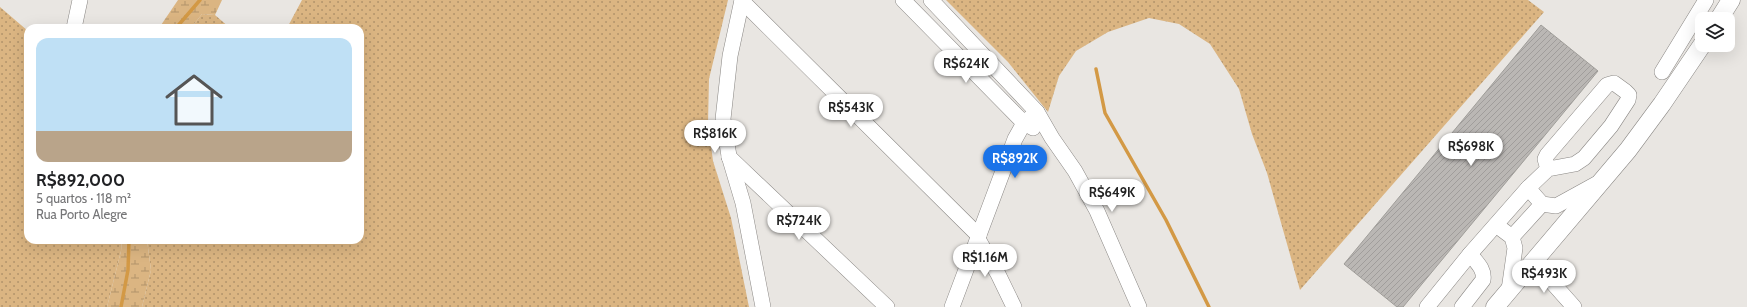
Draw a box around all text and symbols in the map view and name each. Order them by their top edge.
map controls [1695,12,1735,52]
button: layers [1695,12,1735,52]
pin: R$624K [933,50,999,84]
text: R$624K [943,55,989,71]
icon: home [158,64,230,136]
pin: R$543K [818,94,884,128]
text: R$543K [828,99,874,115]
pin: R$816K [682,120,748,154]
text: R$816K [693,125,737,141]
pin: R$698K [1438,133,1504,167]
text: R$698K [1448,138,1494,154]
pin: R$892K [982,145,1048,179]
text: R$892K [992,150,1038,166]
text: R$892,000 [36,170,125,190]
pin: R$649K [1079,179,1145,213]
text: R$649K [1089,184,1135,200]
text: 5 quartos · 118 m² [36,190,131,206]
text: Rua Porto Alegre [36,206,127,222]
pin: R$724K [766,207,832,241]
text: R$724K [776,212,822,228]
pin: R$1.16M [948,244,1022,278]
text: R$1.16M [962,249,1008,265]
pin: R$493K [1511,260,1577,294]
text: R$493K [1521,265,1567,281]

